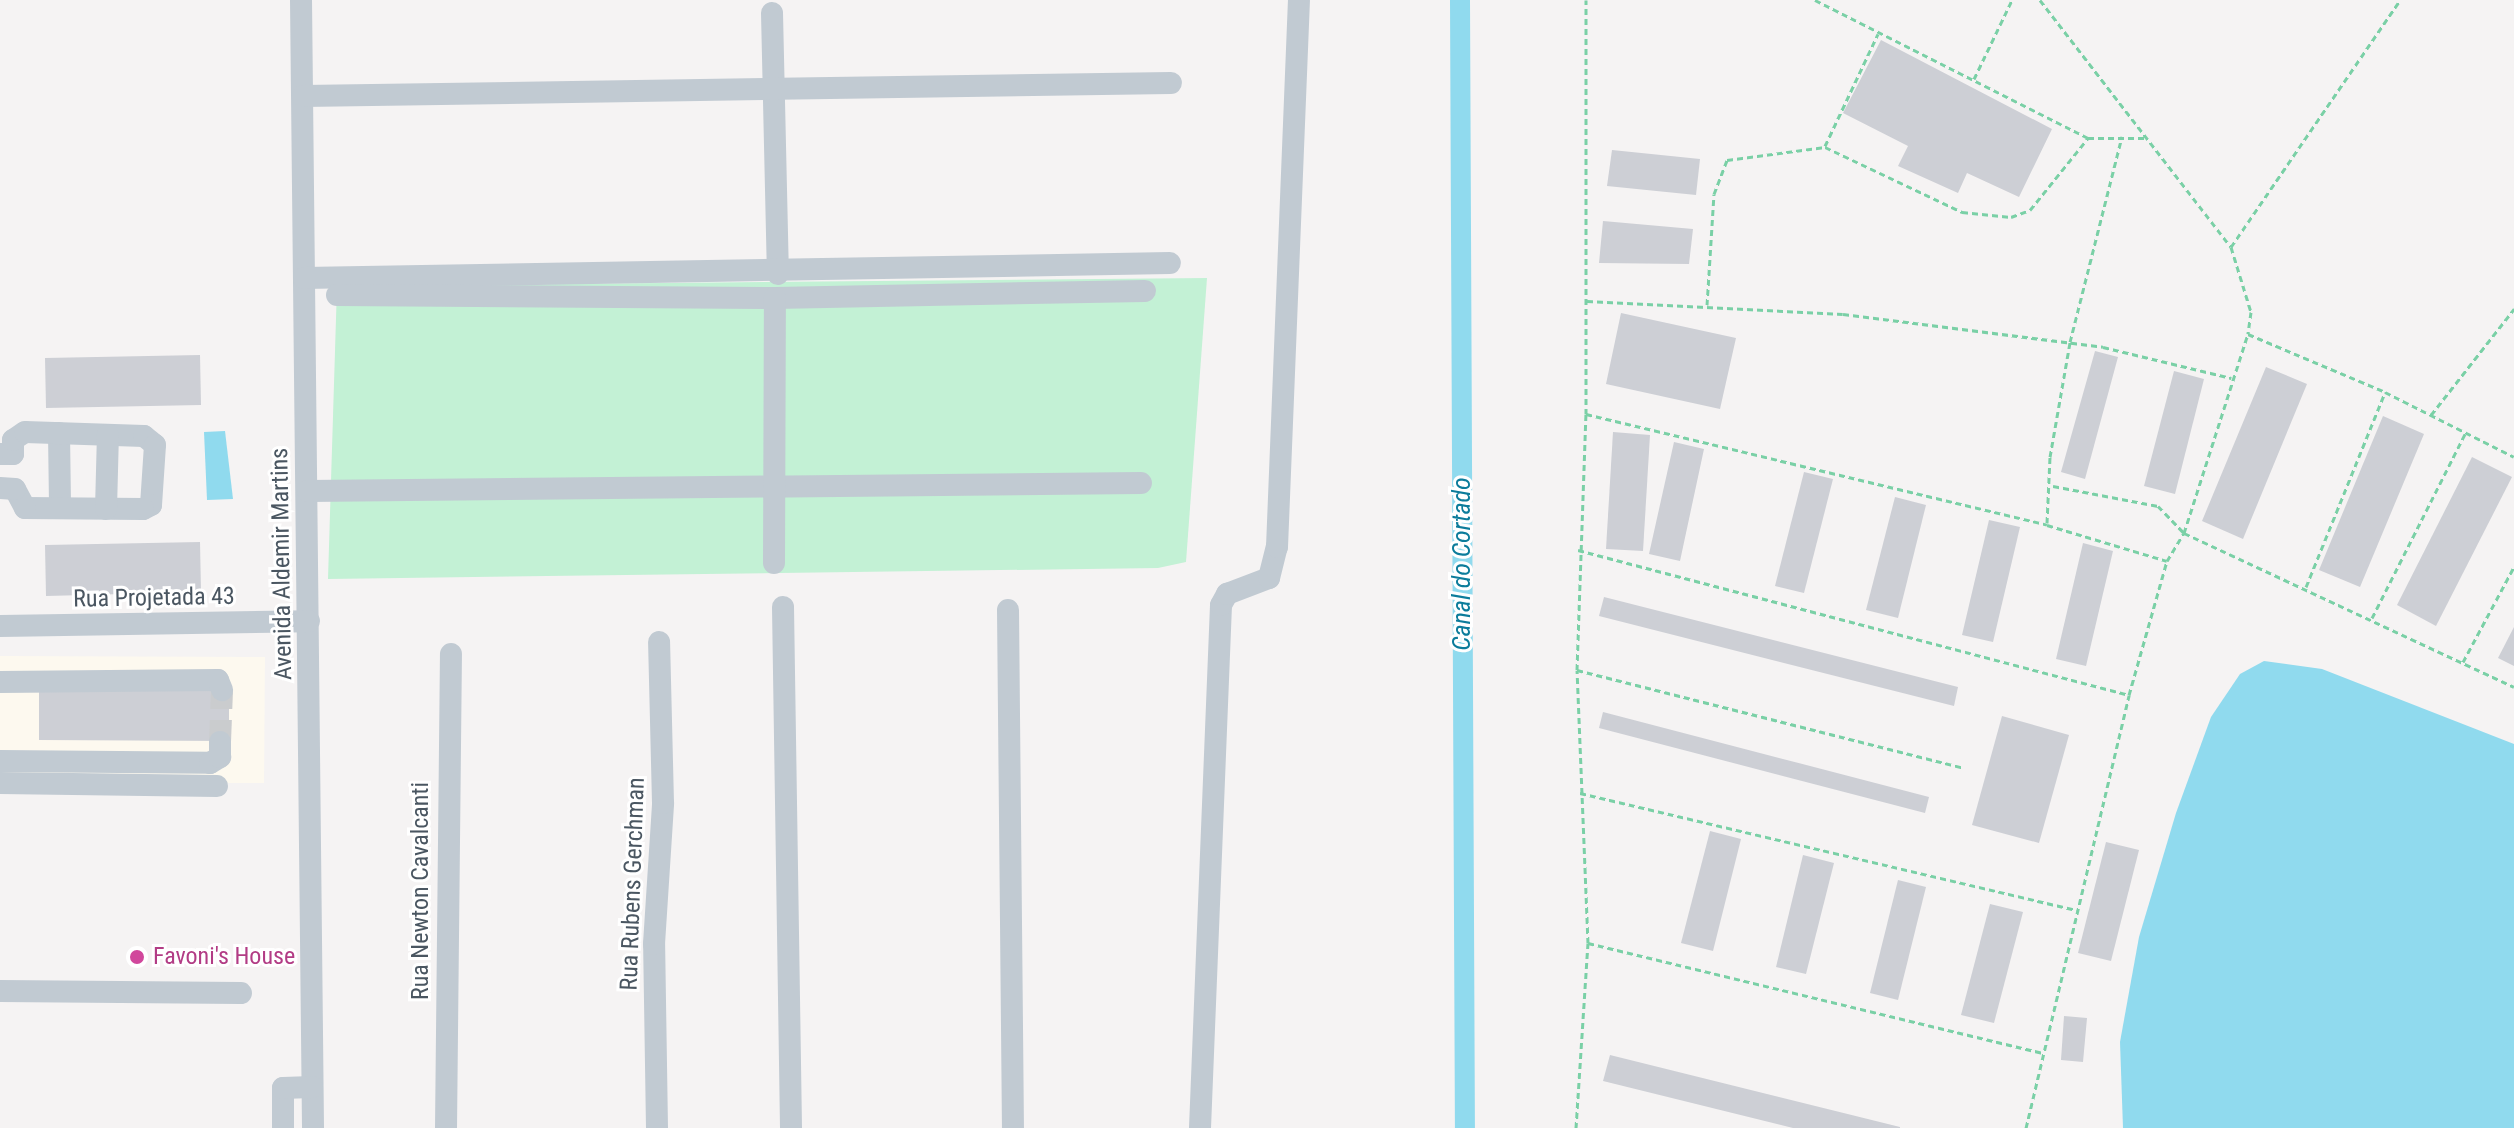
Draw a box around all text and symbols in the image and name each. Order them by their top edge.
street label: Avenida Aldemir Martins [266,448,298,680]
water label: Canal do Cortado [1446,477,1478,651]
street label: Rua Projetada 43 [73,582,235,614]
street label: Rua Rubens Gerchman [615,777,651,991]
street label: Rua Newton Cavalcanti [407,782,435,1000]
place label: Favoni's House [153,943,295,971]
marker: Favoni's House [128,948,146,966]

